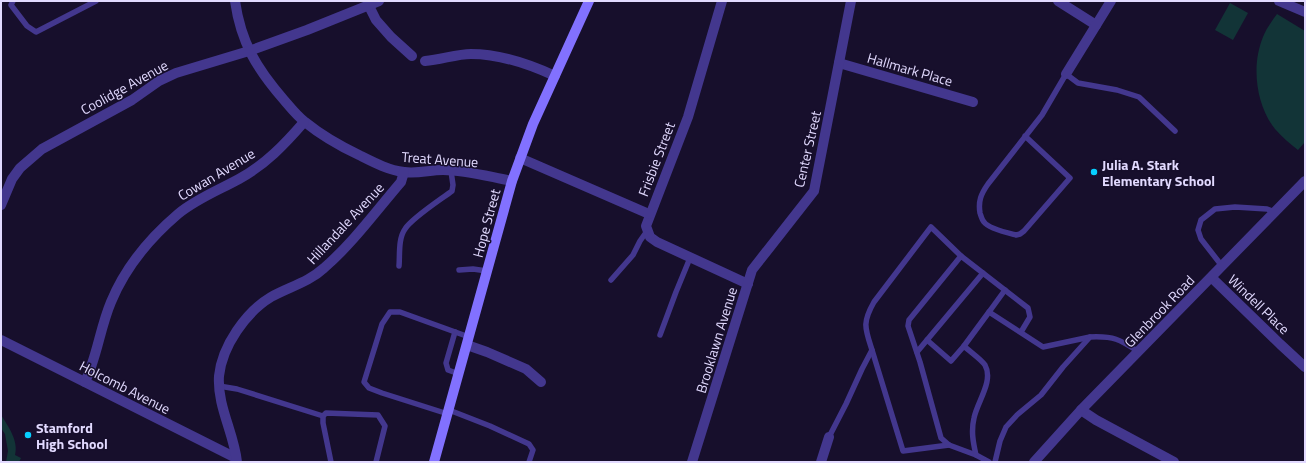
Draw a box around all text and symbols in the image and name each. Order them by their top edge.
street label: Hallmark Place [865,47,955,91]
street label: Coolidge Avenue [76,54,172,120]
street label: Center Street [788,109,826,189]
street label: Frisbie Street [632,119,680,199]
street label: Cowan Avenue [173,143,259,205]
street label: Treat Avenue [401,146,479,172]
place label: Julia A. Stark Elementary School [1102,154,1215,191]
marker: Julia A. Stark Elementary School [1089,167,1099,177]
street label: Hillandale Avenue [301,177,389,269]
street label: Hope Street [467,186,505,260]
street label: Windell Place [1223,269,1295,339]
street label: Glenbrook Road [1119,270,1199,352]
street label: Brooklawn Avenue [690,284,742,396]
street label: Holcomb Avenue [76,355,174,419]
place label: Stamford High School [36,417,108,454]
marker: Stamford High School [23,430,33,440]

